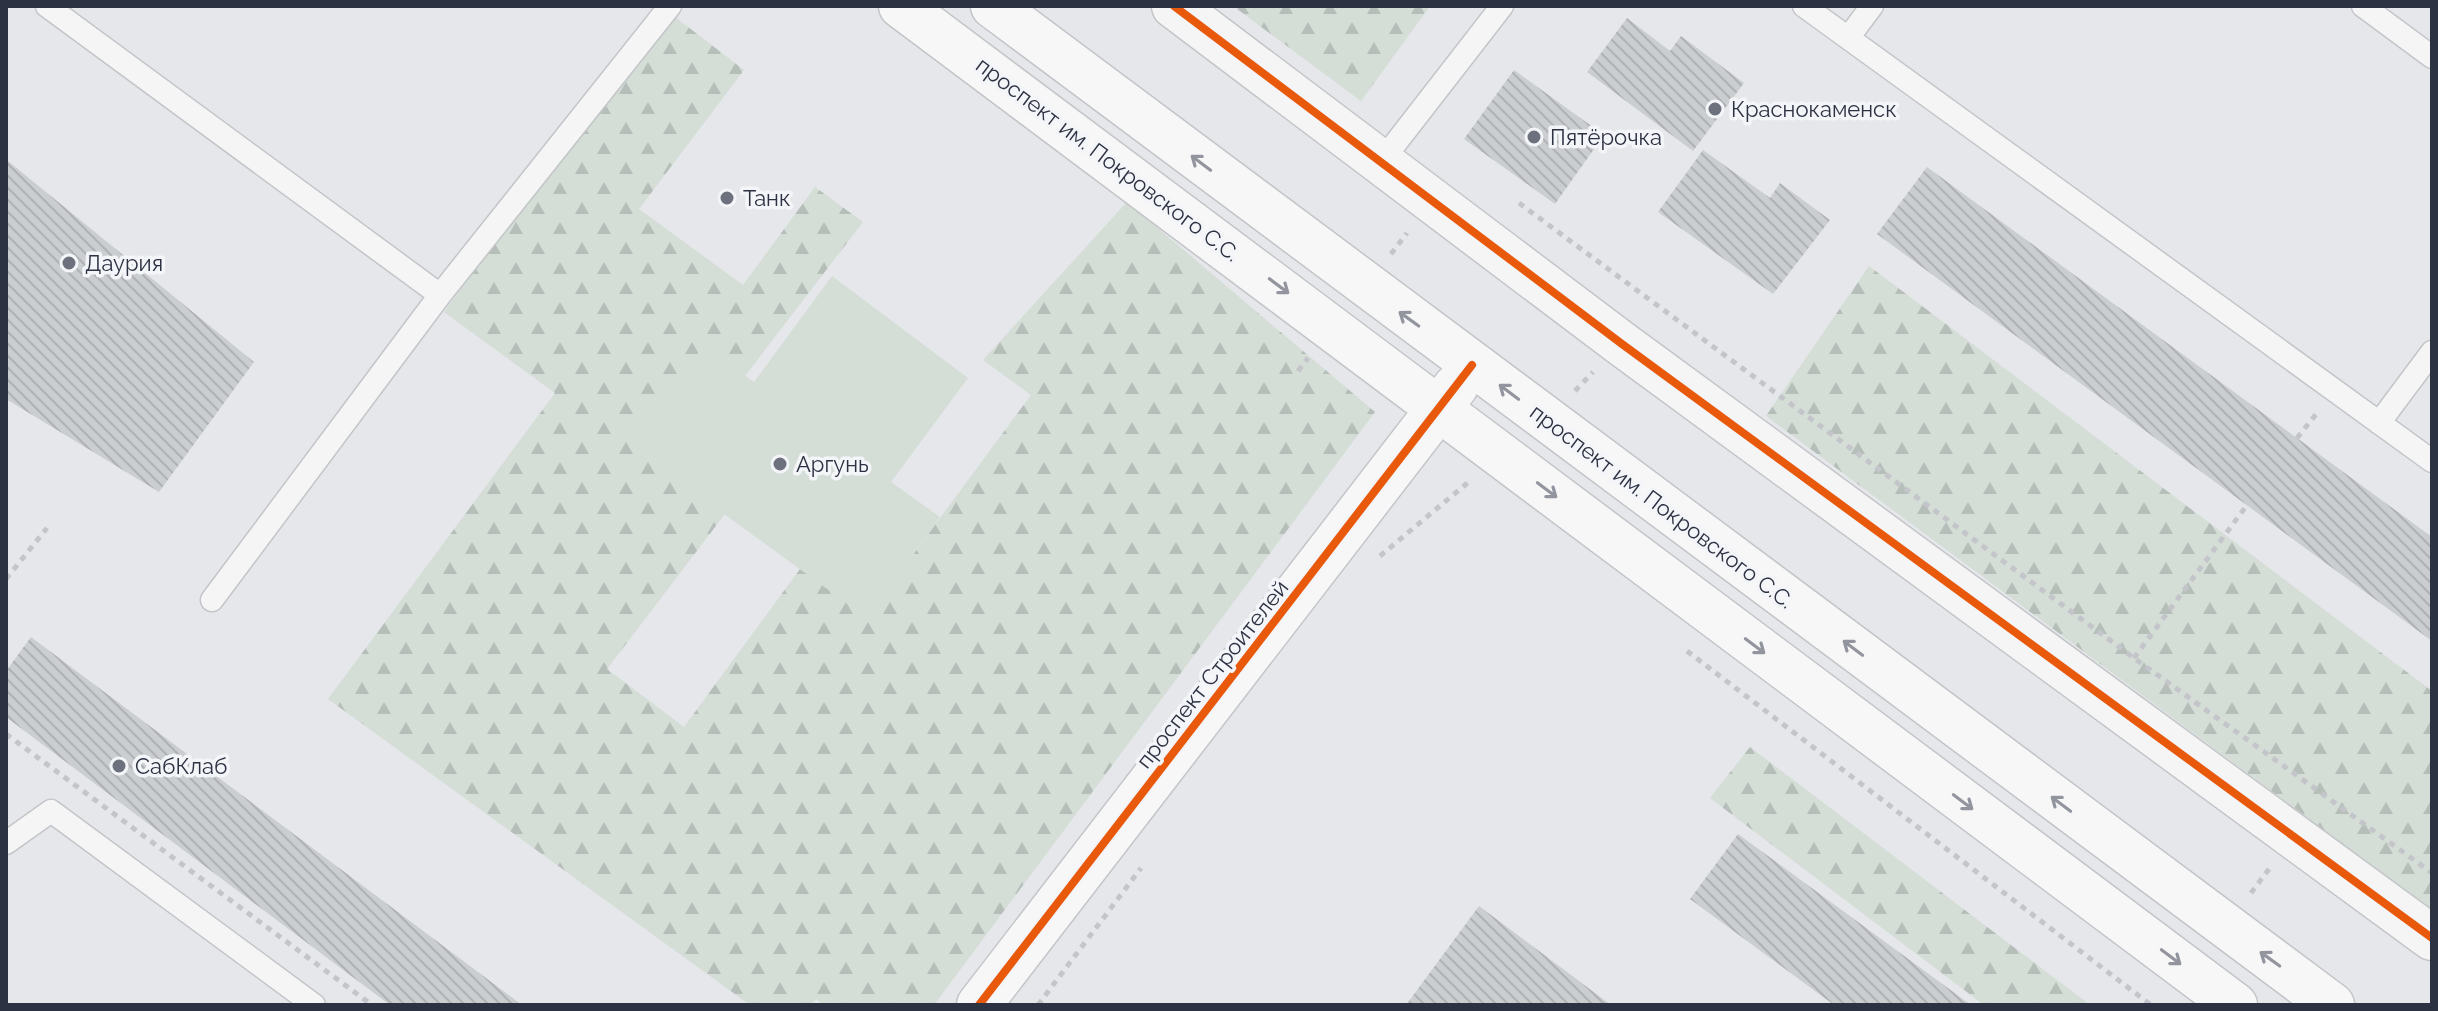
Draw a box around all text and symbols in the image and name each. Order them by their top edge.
street label: проспект им. Покровского С.С. [971,51,1245,267]
place label: Краснокаменск [1731,96,1897,122]
marker: Краснокаменск [1706,100,1724,118]
place label: Пятёрочка [1550,124,1662,150]
marker: Пятёрочка [1525,128,1543,146]
one-way arrow [1190,154,1212,171]
place label: Танк [743,185,790,211]
marker: Танк [718,189,736,207]
place label: Даурия [85,250,163,276]
marker: Даурия [60,254,78,272]
one-way arrow [1267,278,1289,294]
one-way arrow [1398,310,1420,327]
one-way arrow [1499,384,1521,401]
street label: проспект им. Покровского С.С. [1525,398,1799,614]
place label: Аргунь [796,451,869,477]
marker: Аргунь [771,455,789,473]
one-way arrow [1536,481,1557,498]
street label: проспект Строителей [1131,575,1293,773]
one-way arrow [1744,637,1765,654]
one-way arrow [1842,640,1864,656]
place label: СабКлаб [135,753,227,779]
marker: СабКлаб [110,757,128,775]
one-way arrow [1952,793,1974,810]
one-way arrow [2051,795,2072,812]
one-way arrow [2160,949,2182,966]
one-way arrow [2259,950,2281,967]

